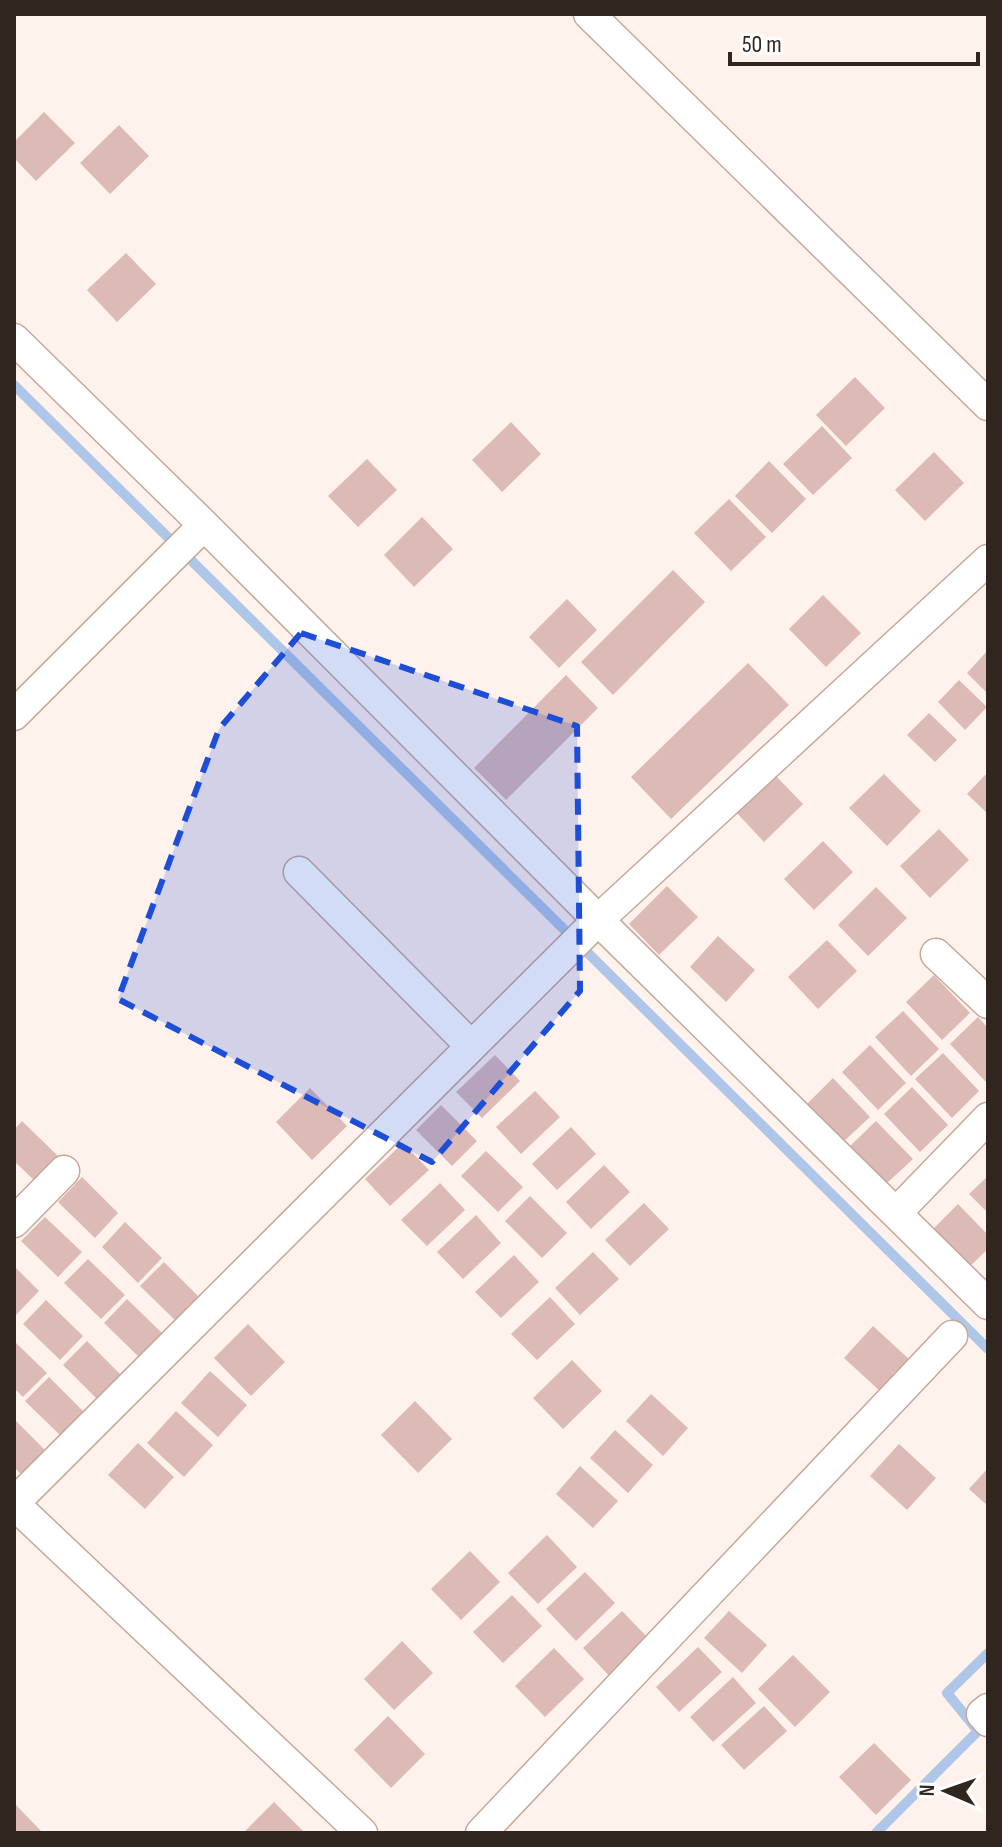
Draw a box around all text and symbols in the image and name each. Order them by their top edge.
scale bar [730,16,978,66]
text: 50 m [742,30,782,59]
north arrow [906,1751,986,1831]
text: N [914,1784,941,1797]

